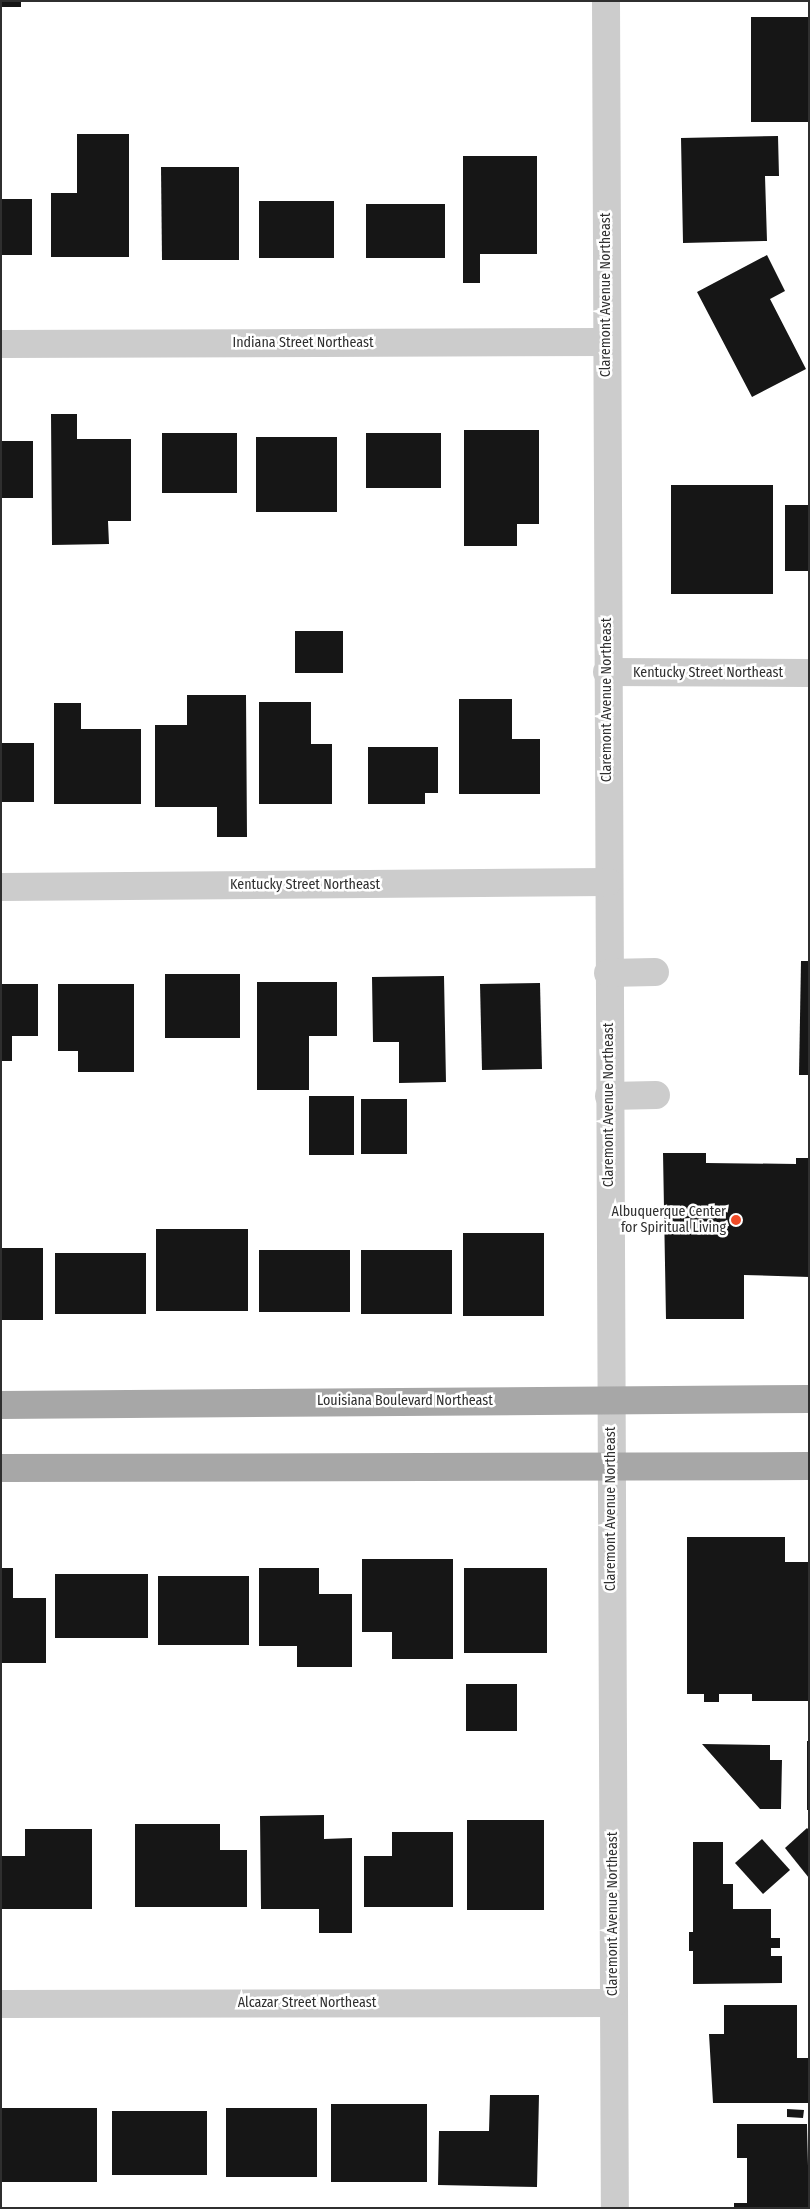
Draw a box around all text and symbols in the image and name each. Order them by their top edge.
street label: Claremont Avenue Northeast [598,213,614,377]
street label: Indiana Street Northeast [233,335,373,351]
street label: Claremont Avenue Northeast [599,618,615,782]
street label: Kentucky Street Northeast [633,665,783,681]
street label: Kentucky Street Northeast [230,877,380,893]
street label: Claremont Avenue Northeast [601,1023,617,1187]
place label: Albuquerque Center for Spiritual Living [612,1204,726,1236]
marker: Albuquerque Center for Spiritual Living [730,1214,742,1226]
street label: Louisiana Boulevard Northeast [317,1393,493,1409]
street label: Claremont Avenue Northeast [603,1427,619,1591]
street label: Claremont Avenue Northeast [605,1832,621,1996]
street label: Alcazar Street Northeast [238,1995,376,2011]

